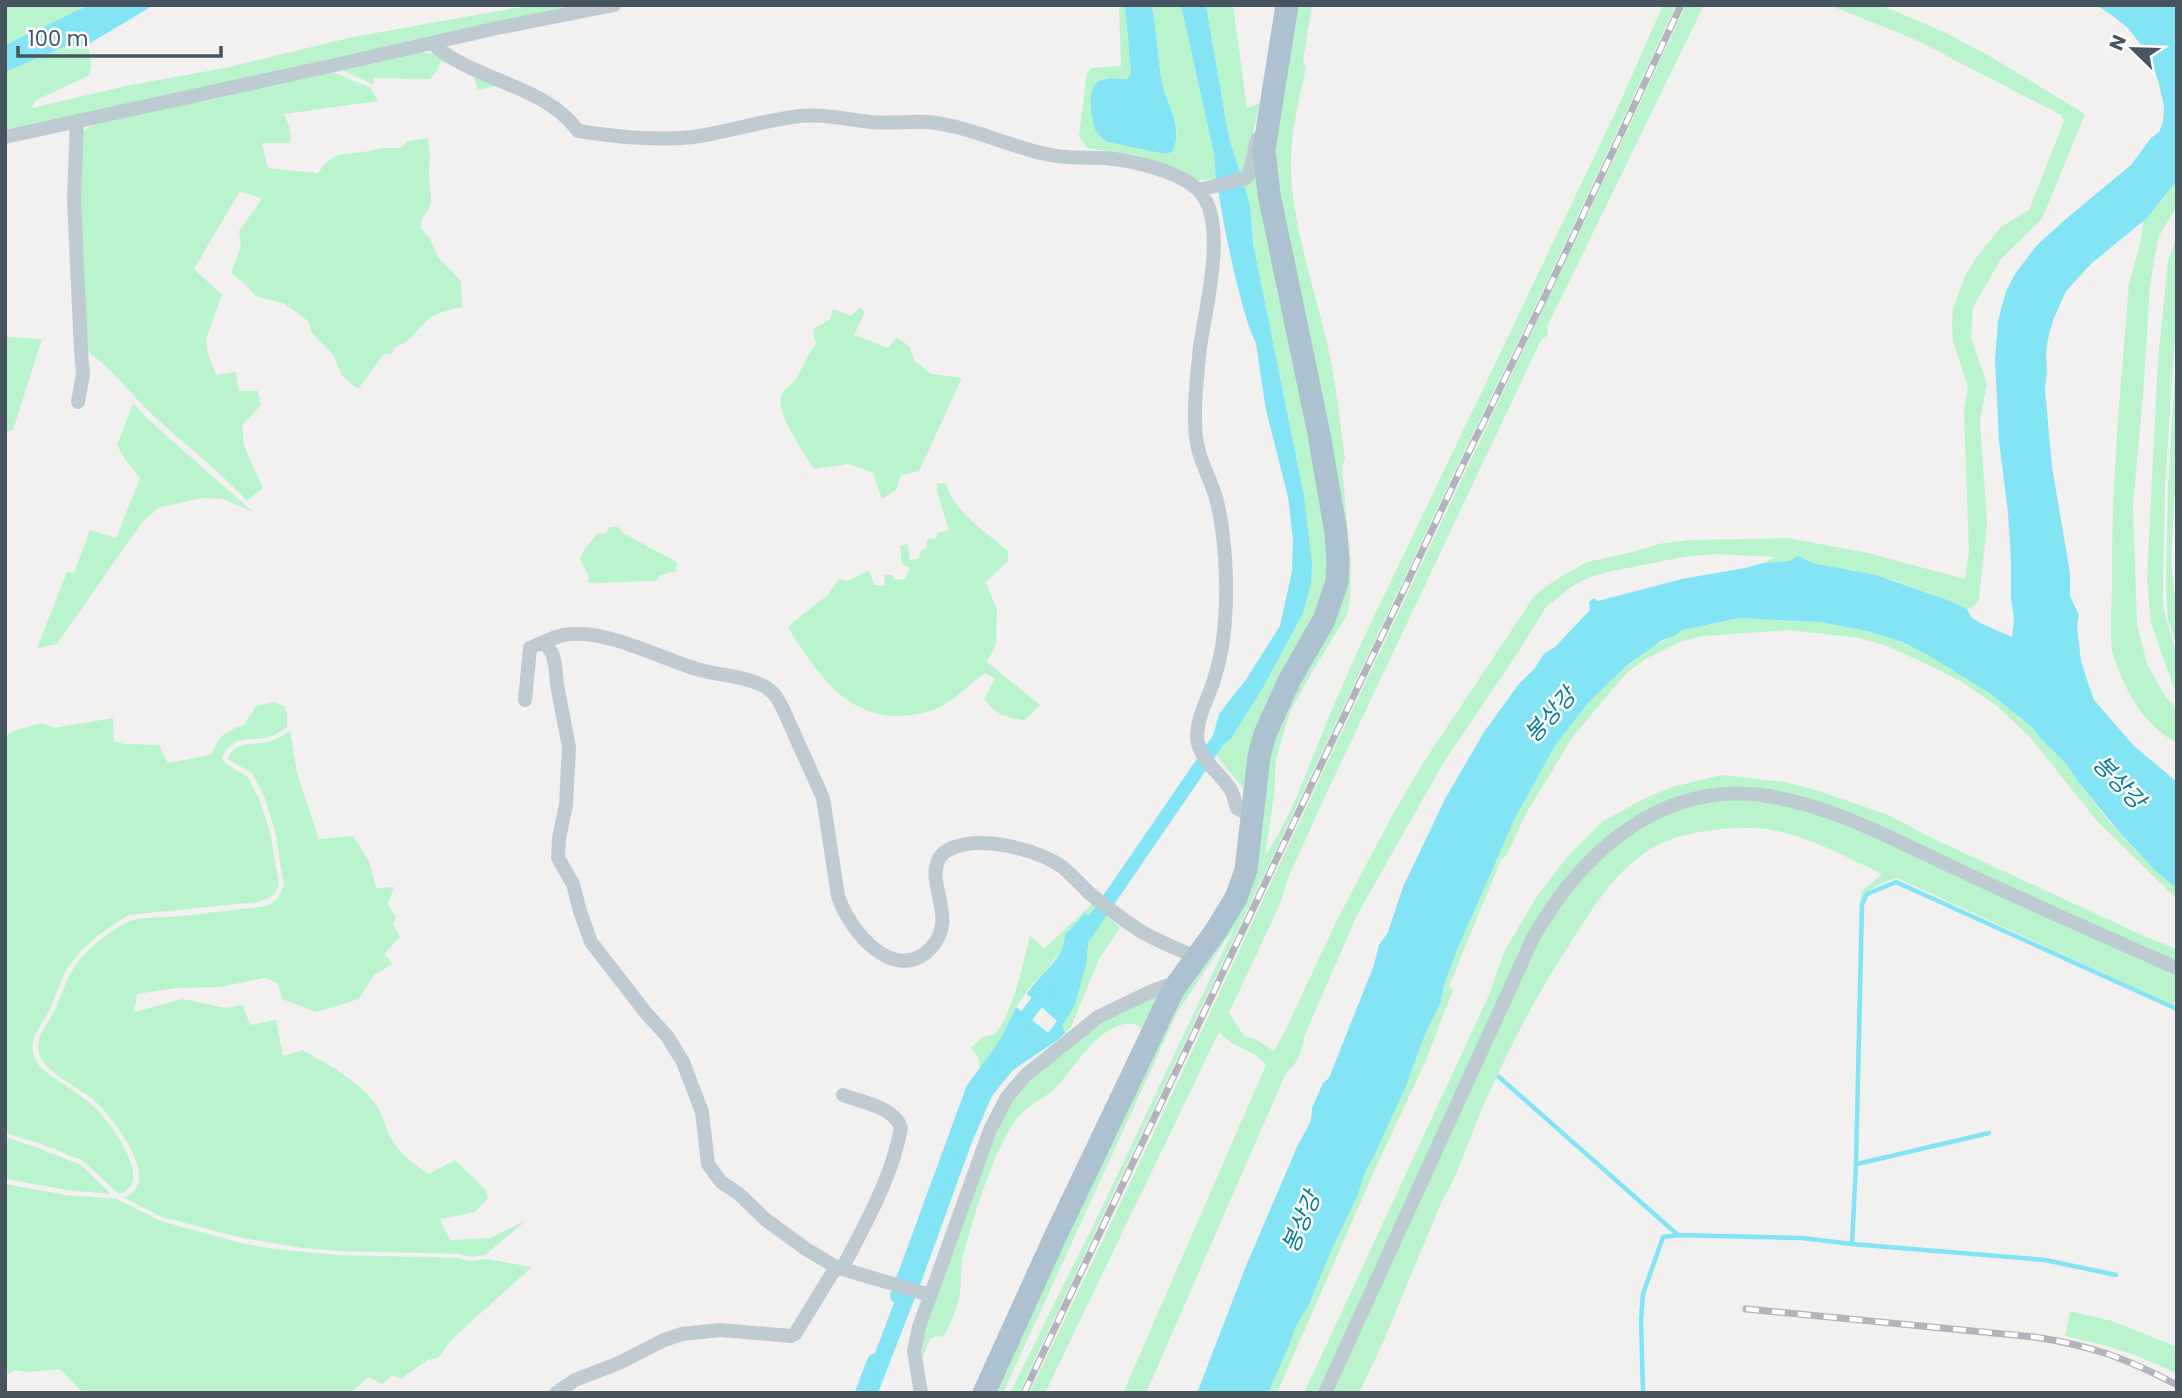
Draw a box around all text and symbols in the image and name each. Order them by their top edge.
scale bar [18,14,220,58]
north arrow [2098,14,2168,84]
text: 100 m [28,24,88,53]
text: N [2103,31,2133,54]
water label: 봉상강 [1517,679,1585,749]
water label: 봉상강 [2085,748,2155,818]
water label: 봉상강 [1274,1184,1329,1257]

